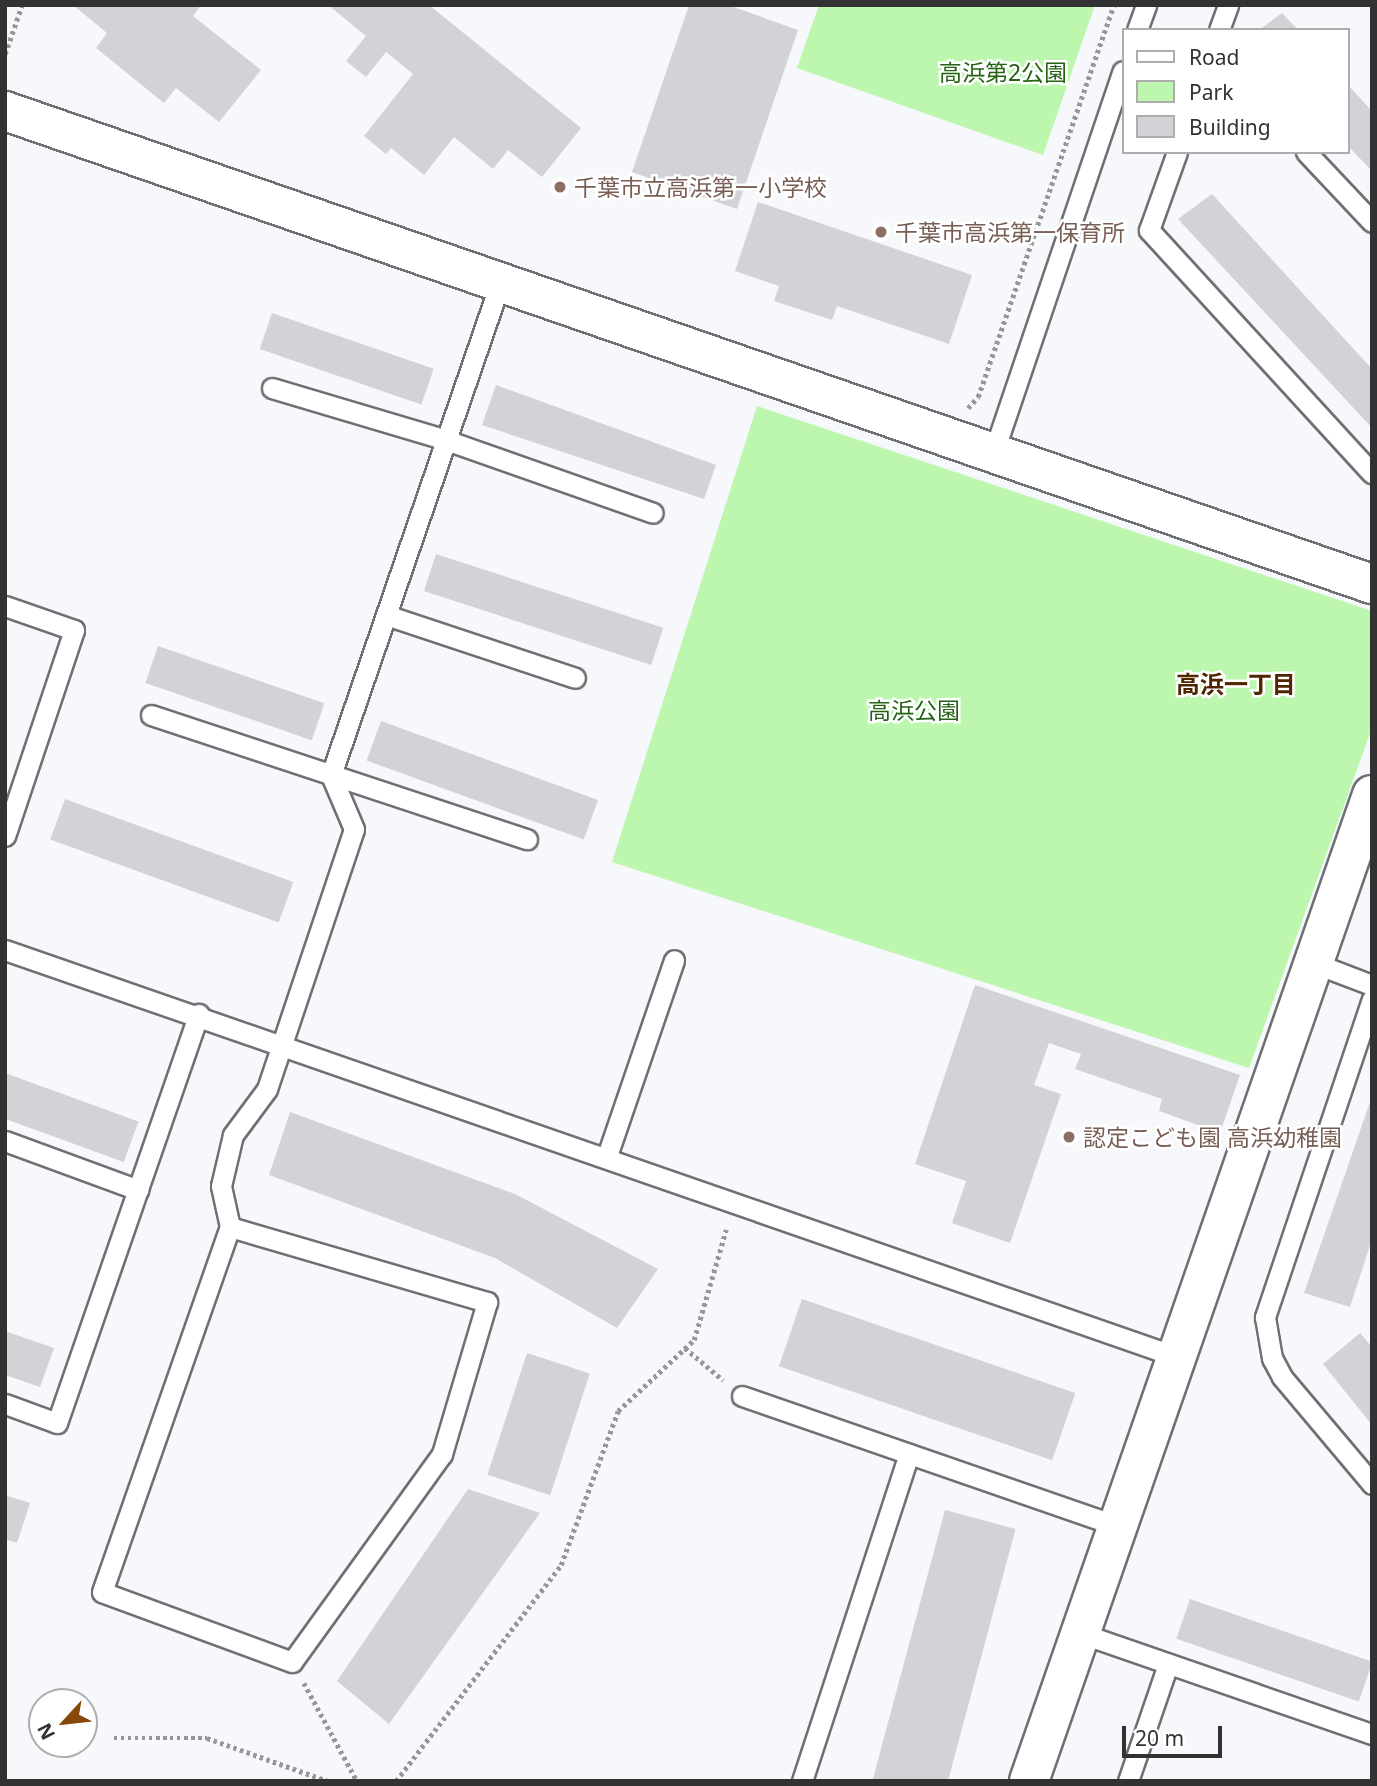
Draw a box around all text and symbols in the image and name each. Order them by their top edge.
legend [1122,28,1349,154]
text: Road [1189,43,1239,71]
park label: 高浜第2公園 [939,58,1067,86]
text: Park [1189,78,1233,106]
text: Building [1189,113,1271,141]
place label: 千葉市立高浜第一小学校 [574,173,827,201]
marker: 千葉市立高浜第一小学校 [552,179,568,195]
place label: 千葉市高浜第一保育所 [895,218,1125,246]
marker: 千葉市高浜第一保育所 [873,224,889,240]
district label: 高浜一丁目 [1176,670,1296,698]
park label: 高浜公園 [868,696,960,724]
place label: 認定こども園 高浜幼稚園 [1083,1123,1342,1151]
marker: 認定こども園 高浜幼稚園 [1061,1129,1077,1145]
north arrow [28,1688,98,1758]
scale bar [1125,1712,1225,1756]
text: N [31,1719,61,1744]
text: 20 m [1135,1724,1184,1752]

